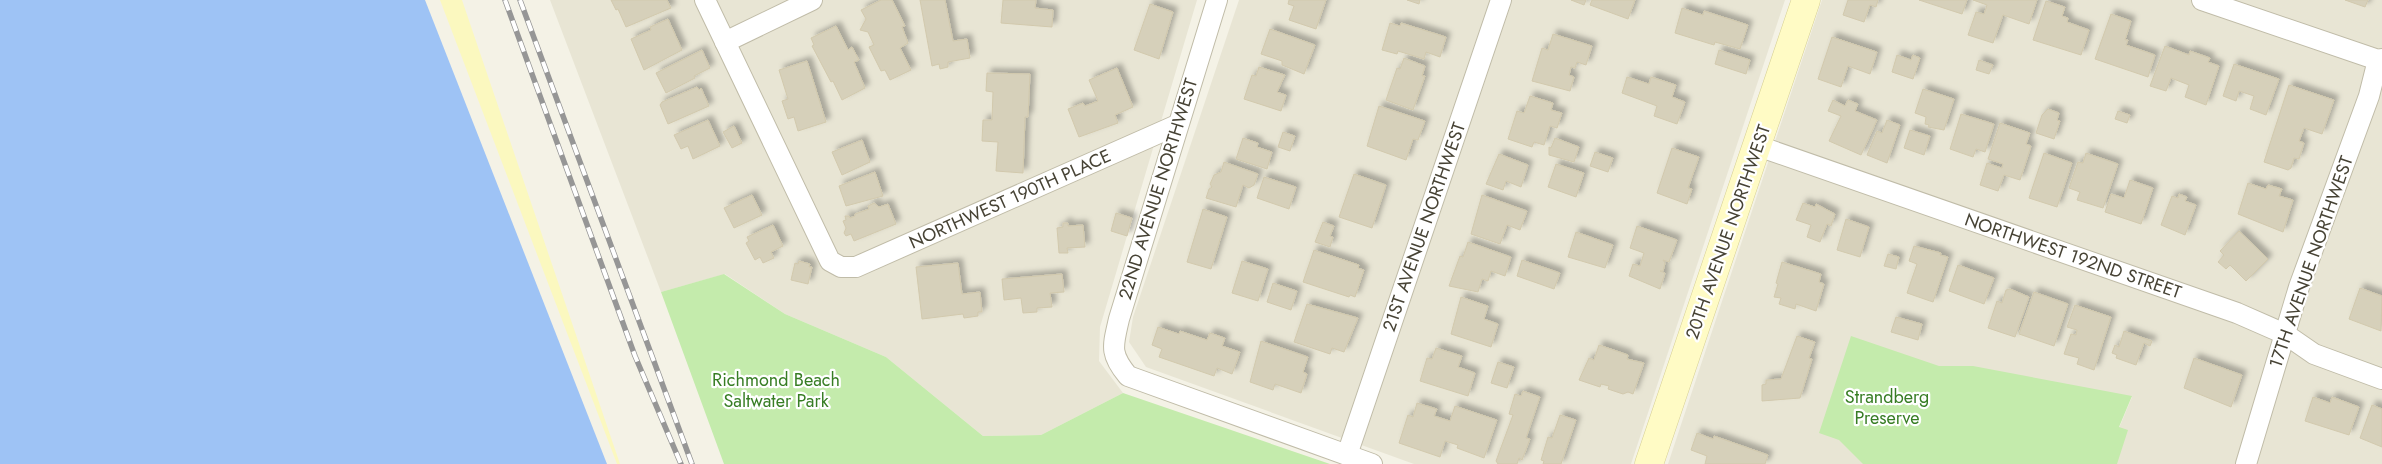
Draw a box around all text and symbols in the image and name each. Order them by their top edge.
street label: 22ND AVENUE NORTHWEST [1112,75,1204,303]
street label: 21ST AVENUE NORTHWEST [1376,118,1472,335]
street label: 20TH AVENUE NORTHWEST [1679,121,1777,343]
street label: NORTHWEST 190TH PLACE [905,143,1115,255]
street label: 17TH AVENUE NORTHWEST [2262,152,2360,372]
street label: NORTHWEST 192ND STREET [1961,207,2185,306]
park label: Richmond Beach Saltwater Park [712,367,840,414]
park label: Strandberg Preserve [1845,384,1929,431]

